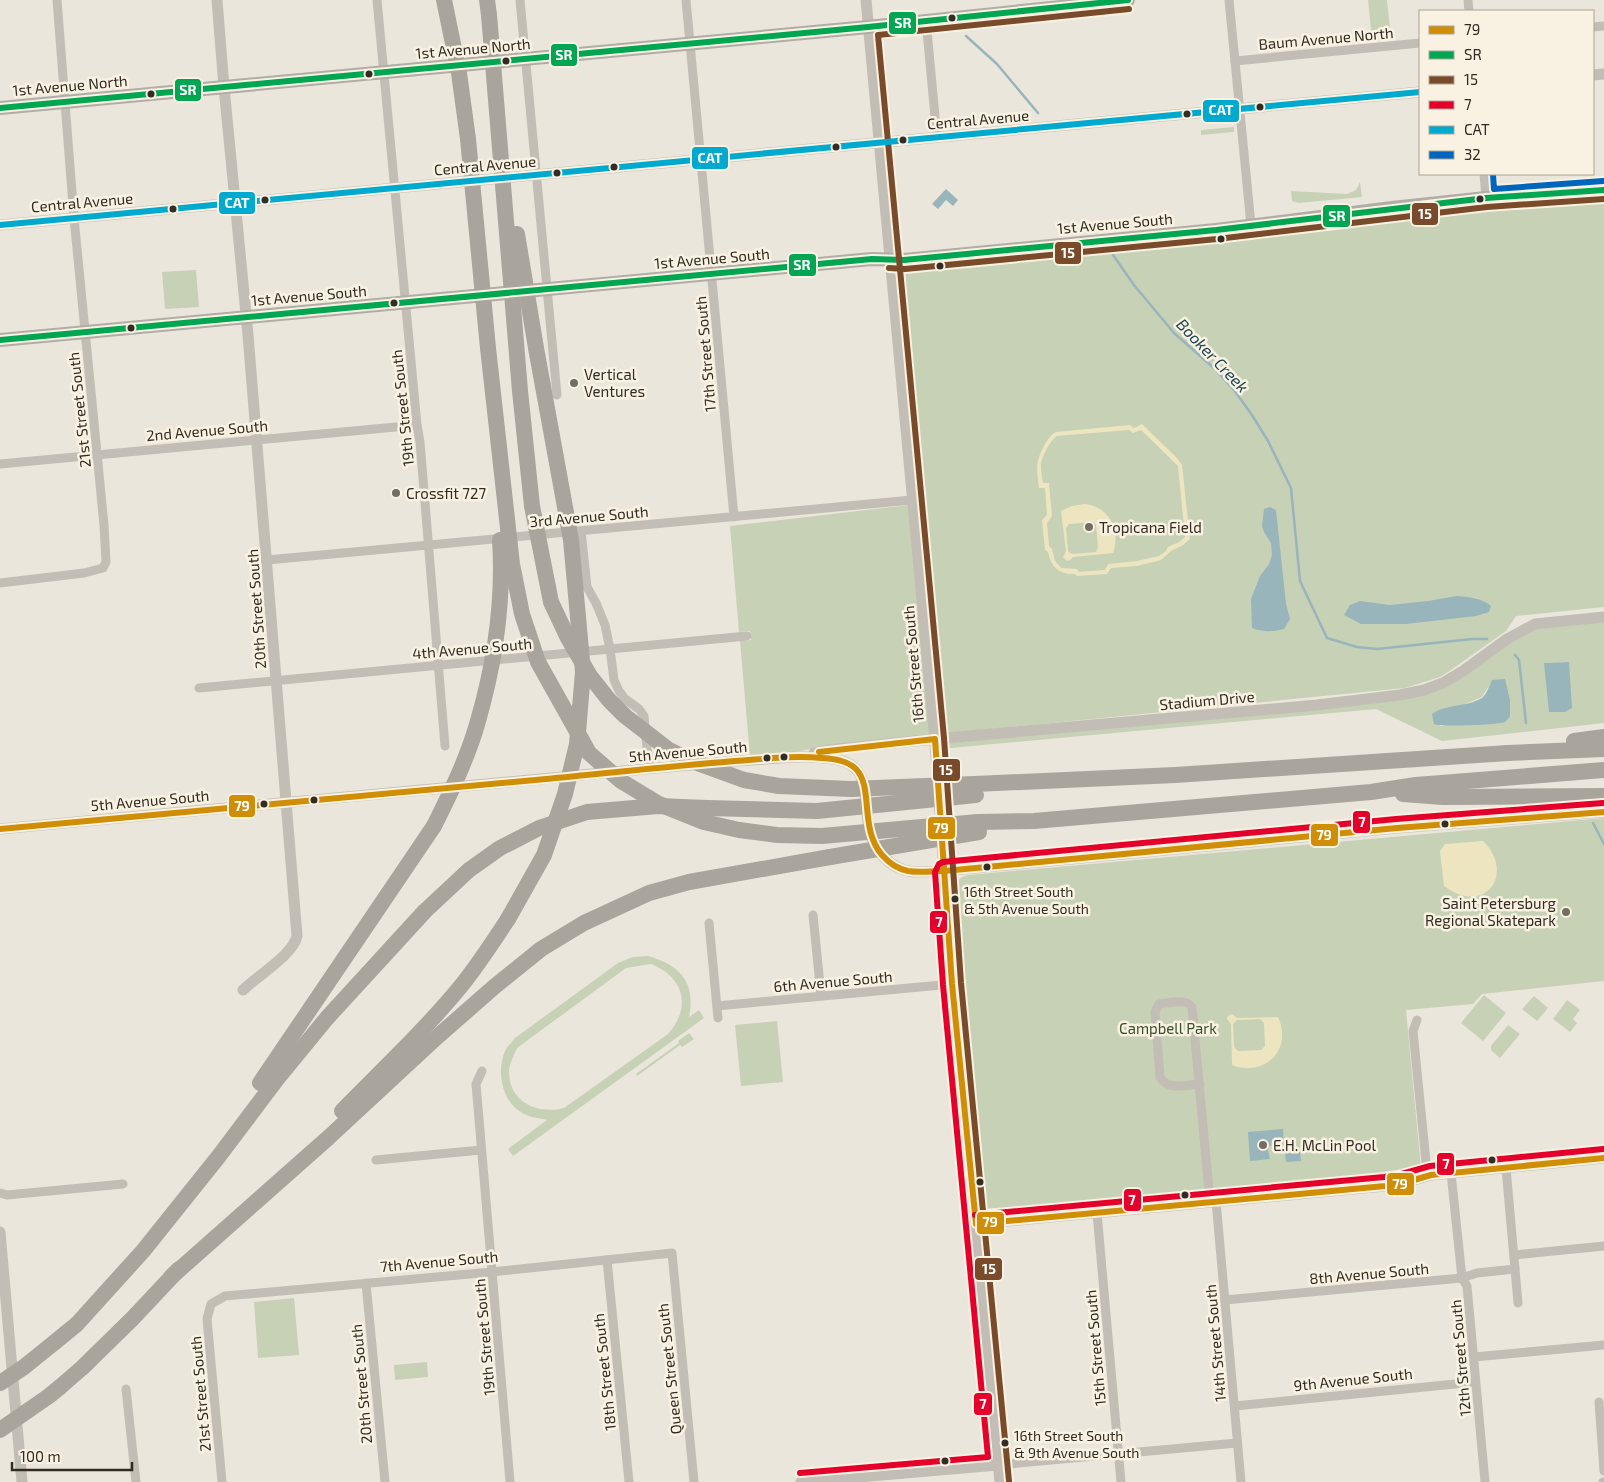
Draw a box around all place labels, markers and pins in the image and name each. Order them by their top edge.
unlabelled marker [947,13,957,23]
unlabelled marker [501,56,511,66]
unlabelled marker [364,69,374,79]
unlabelled marker [146,89,156,99]
unlabelled marker [1255,102,1265,112]
unlabelled marker [1182,109,1192,119]
unlabelled marker [898,135,908,145]
unlabelled marker [831,142,841,152]
unlabelled marker [609,162,619,172]
unlabelled marker [552,168,562,178]
unlabelled marker [1475,194,1485,204]
unlabelled marker [260,195,270,205]
unlabelled marker [168,204,178,214]
unlabelled marker [1216,234,1226,244]
unlabelled marker [935,261,945,271]
unlabelled marker [389,298,399,308]
unlabelled marker [126,323,136,333]
place label: Vertical Ventures [584,365,645,400]
marker: Vertical Ventures [568,377,580,389]
place label: Crossfit 727 [406,484,486,502]
marker: Crossfit 727 [390,487,402,499]
place label: Tropicana Field [1099,518,1202,536]
marker: Tropicana Field [1083,521,1095,533]
unlabelled marker [779,752,789,762]
unlabelled marker [762,753,772,763]
unlabelled marker [309,795,319,805]
unlabelled marker [259,799,269,809]
unlabelled marker [1440,819,1450,829]
unlabelled marker [982,862,992,872]
place label: 16th Street South & 5th Avenue South [964,883,1089,917]
marker: 16th Street South & 5th Avenue South [950,894,960,904]
place label: Saint Petersburg Regional Skatepark [1425,894,1557,929]
marker: Saint Petersburg Regional Skatepark [1560,906,1572,918]
place label: E.H. McLin Pool [1273,1136,1376,1154]
marker: E.H. McLin Pool [1257,1139,1269,1151]
unlabelled marker [1487,1155,1497,1165]
unlabelled marker [975,1177,985,1187]
unlabelled marker [1180,1190,1190,1200]
place label: 16th Street South & 9th Avenue South [1014,1427,1139,1461]
marker: 16th Street South & 9th Avenue South [1000,1438,1010,1448]
unlabelled marker [940,1456,950,1466]

